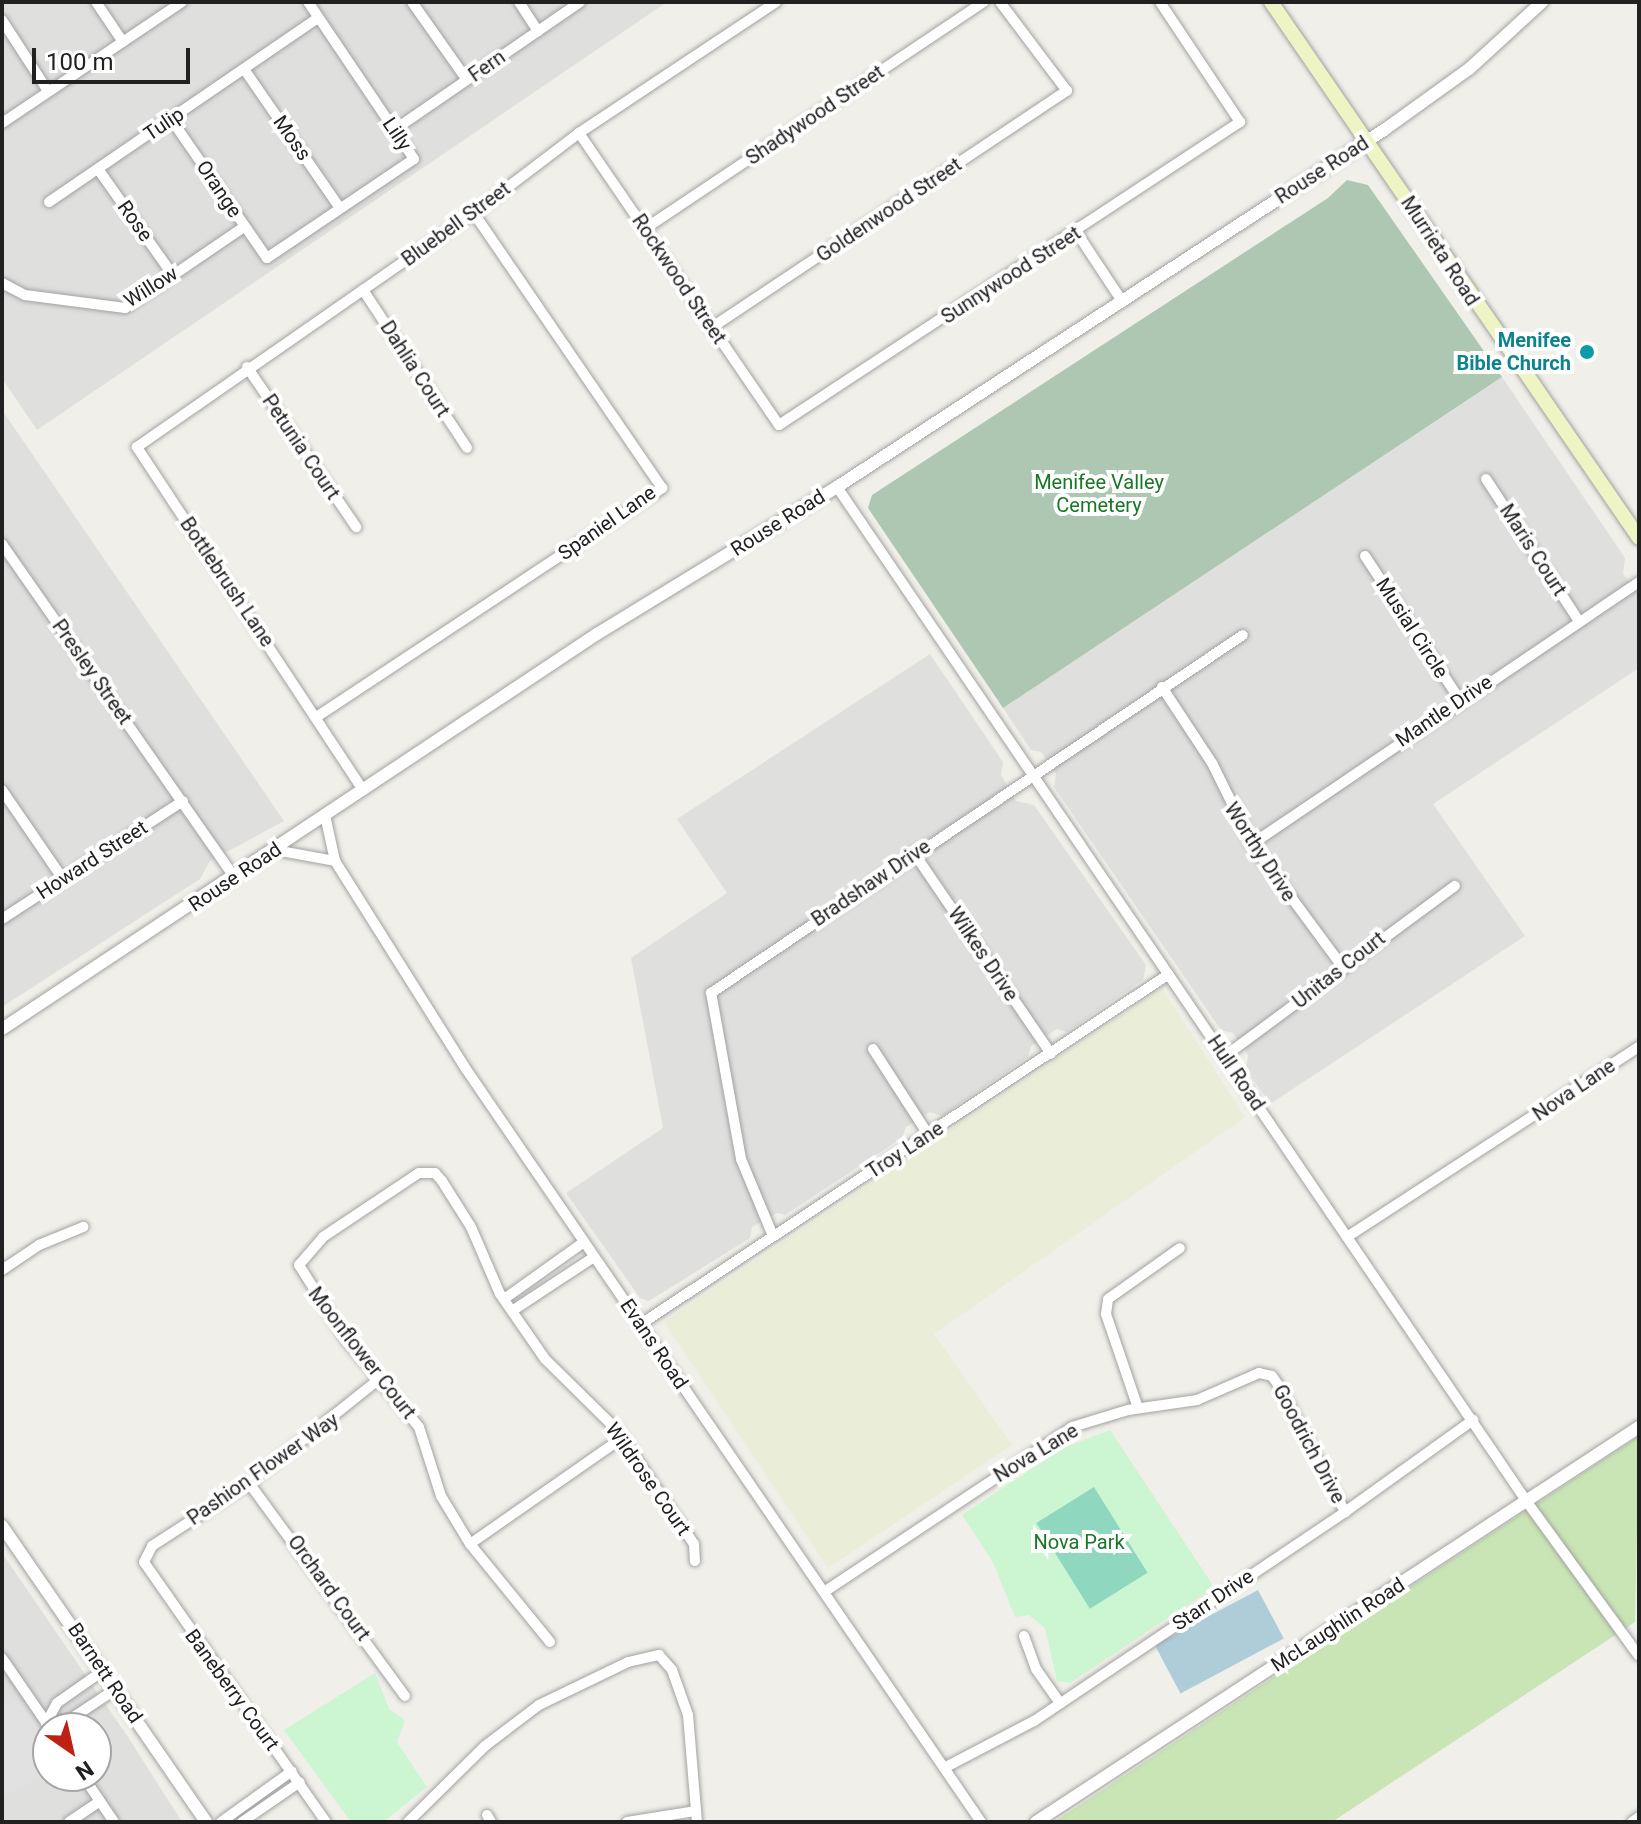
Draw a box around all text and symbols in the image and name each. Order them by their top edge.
scale bar [36,32,194,82]
street label: Fern [464,45,510,87]
text: 100 m [46,48,113,76]
street label: Shadywood Street [741,60,889,170]
street label: Tulip [139,102,189,146]
street label: Moss [268,111,316,165]
street label: Lilly [377,113,417,155]
street label: Rouse Road [1271,131,1373,209]
street label: Goldenwood Street [812,153,966,267]
street label: Orange [191,156,247,222]
street label: Bluebell Street [397,177,515,271]
street label: Murrieta Road [1396,192,1484,310]
street label: Rose [112,196,158,246]
street label: Rockwood Street [627,210,731,348]
street label: Sunnywood Street [937,221,1085,329]
street label: Willow [120,261,182,313]
street label: Dahlia Court [375,316,455,422]
place label: Menifee Bible Church [1456,328,1571,375]
marker: Menifee Bible Church [1578,343,1596,361]
street label: Petunia Court [257,390,345,504]
park label: Menifee Valley Cemetery [1034,471,1164,518]
street label: Spaniel Lane [554,481,660,565]
street label: Rouse Road [726,485,830,561]
street label: Maris Court [1494,500,1572,600]
street label: Bottlebrush Lane [175,513,279,651]
street label: Musial Circle [1371,573,1453,683]
street label: Presley Street [47,615,137,729]
street label: Mantle Drive [1391,670,1497,752]
street label: Worthy Drive [1219,798,1301,906]
street label: Howard Street [32,815,152,905]
street label: Bradshaw Drive [807,834,935,932]
street label: Rouse Road [184,837,286,917]
street label: Wilkes Drive [943,902,1023,1006]
street label: Unitas Court [1288,926,1390,1014]
street label: Hull Road [1202,1031,1270,1115]
street label: Nova Lane [1528,1054,1620,1126]
street label: Troy Lane [862,1116,948,1184]
street label: Moonflower Court [303,1282,421,1424]
street label: Evans Road [615,1294,693,1394]
street label: Goodrich Drive [1268,1381,1350,1507]
street label: Pashion Flower Way [183,1408,343,1530]
street label: Wildrose Court [600,1418,696,1540]
street label: Nova Lane [989,1418,1083,1488]
street label: Orchard Court [283,1530,375,1646]
park label: Nova Park [1033,1530,1125,1554]
street label: Starr Drive [1168,1564,1258,1636]
street label: McLaughlin Road [1267,1573,1409,1677]
street label: Barnett Road [63,1618,147,1728]
street label: Baneberry Court [180,1625,284,1755]
north arrow [32,1712,112,1792]
text: N [71,1756,98,1785]

